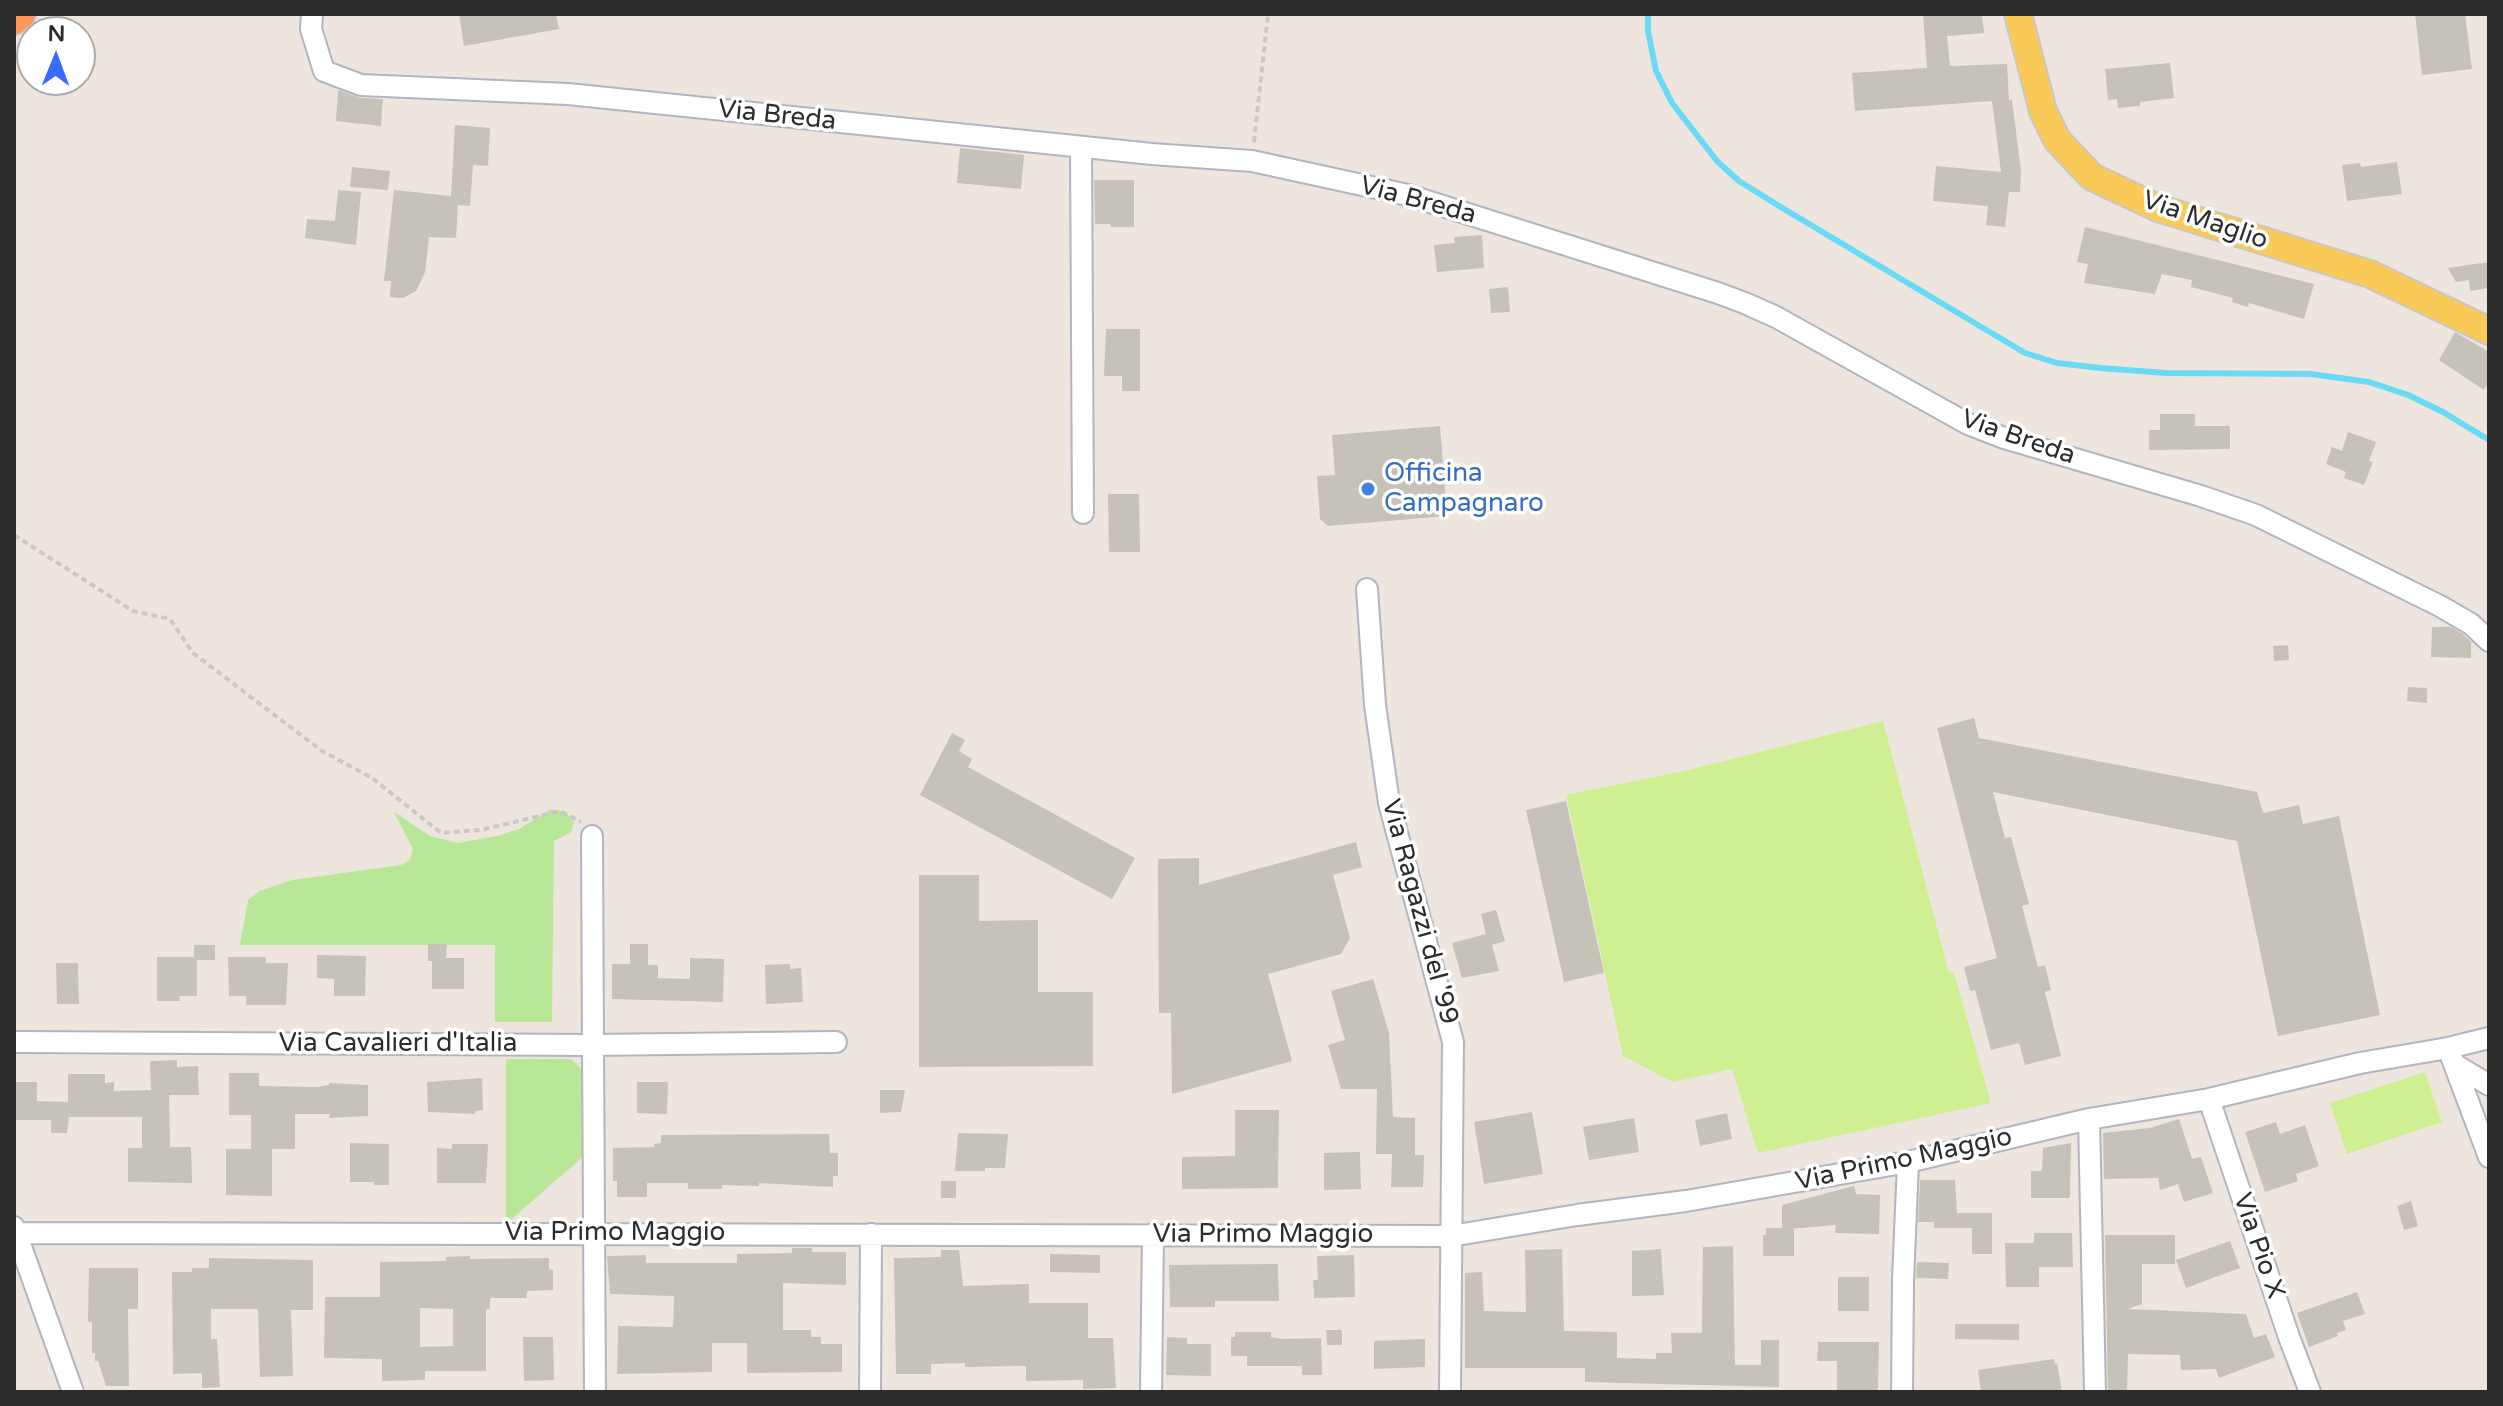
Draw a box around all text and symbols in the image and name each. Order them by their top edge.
north arrow [16,16,96,96]
text: N [47,21,65,47]
street label: Via Breda [716,94,838,138]
street label: Via Breda [1357,171,1479,231]
street label: Via Maglio [2138,185,2272,257]
street label: Via Breda [1957,404,2079,472]
place label: Officina Campagnaro [1384,458,1544,520]
marker: Officina Campagnaro [1359,480,1377,498]
street label: Via Ragazzi del '99 [1374,796,1464,1028]
street label: Via Cavalieri d'Italia [279,1028,517,1060]
street label: Via Primo Maggio [1793,1122,2015,1198]
street label: Via Pio X [2225,1189,2291,1303]
street label: Via Primo Maggio [505,1217,725,1249]
street label: Via Primo Maggio [1153,1219,1373,1251]

